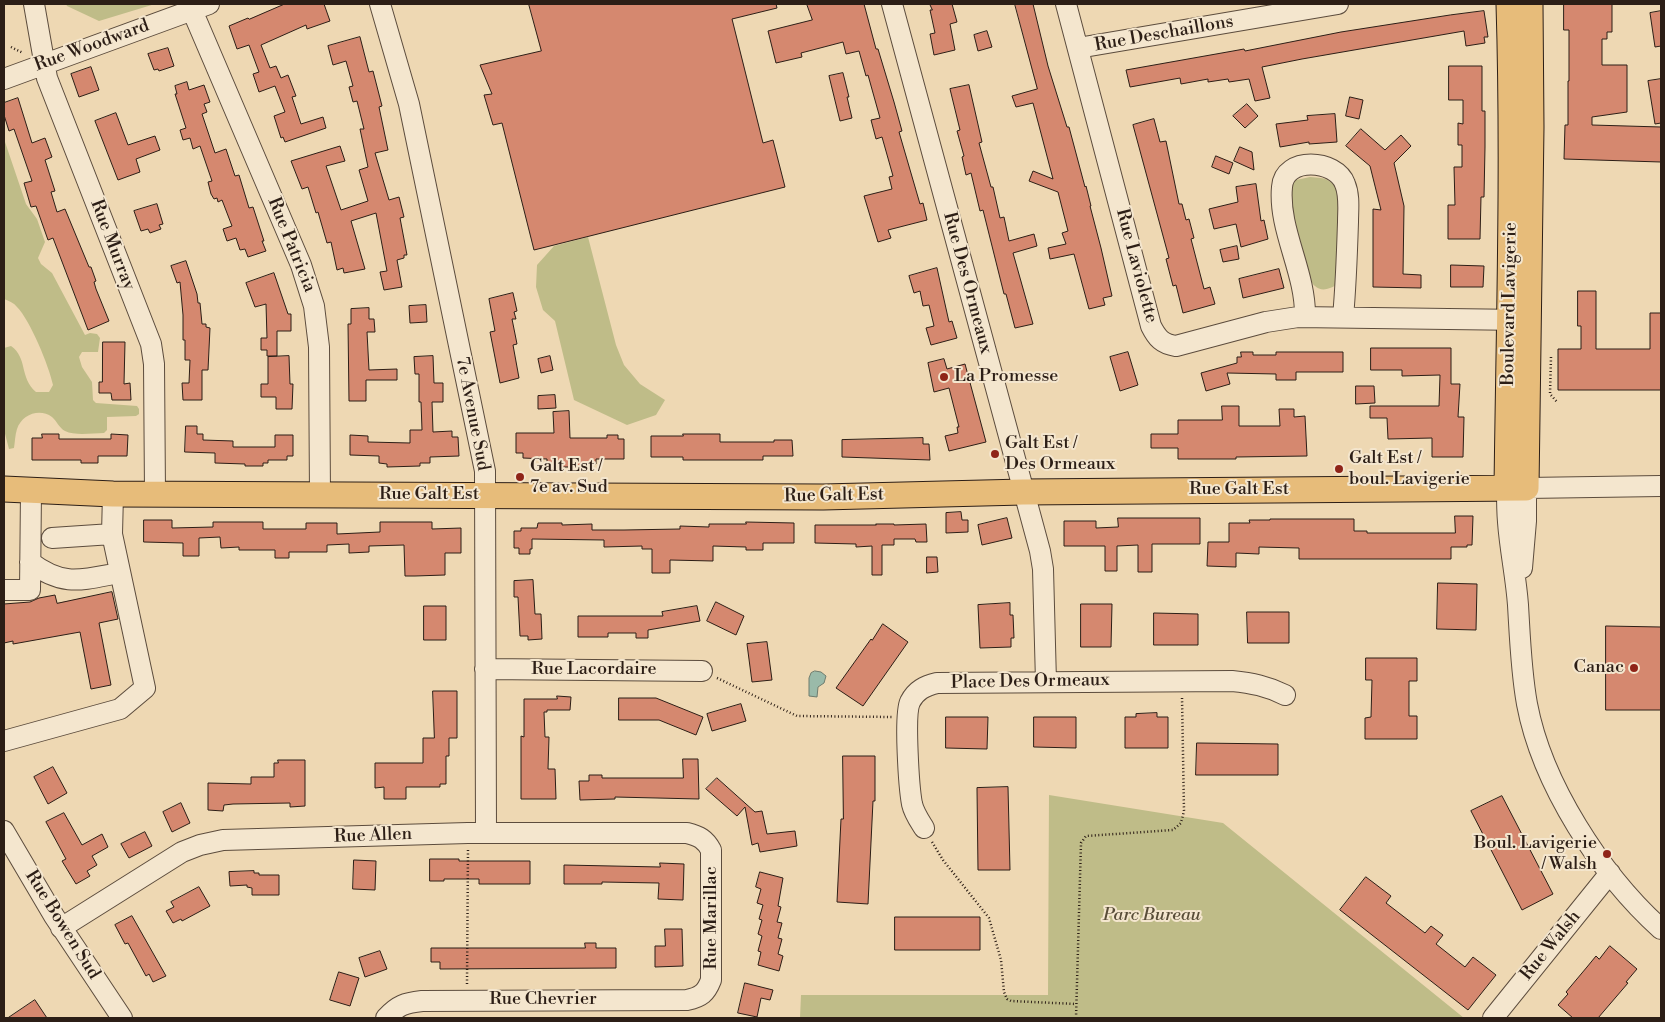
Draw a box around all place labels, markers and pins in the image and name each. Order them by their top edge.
place label: La Promesse [954,366,1058,388]
marker: La Promesse [938,371,950,383]
place label: Galt Est / Des Ormeaux [1005,433,1115,476]
marker: Galt Est / Des Ormeaux [989,448,1001,460]
place label: Galt Est / boul. Lavigerie [1349,448,1470,490]
place label: Galt Est / 7e av. Sud [530,456,608,498]
marker: Galt Est / boul. Lavigerie [1333,463,1345,475]
marker: Galt Est / 7e av. Sud [514,471,526,483]
place label: Canac [1574,657,1624,679]
marker: Canac [1628,662,1640,674]
place label: Boul. Lavigerie / Walsh [1474,833,1597,876]
marker: Boul. Lavigerie / Walsh [1601,848,1613,860]

